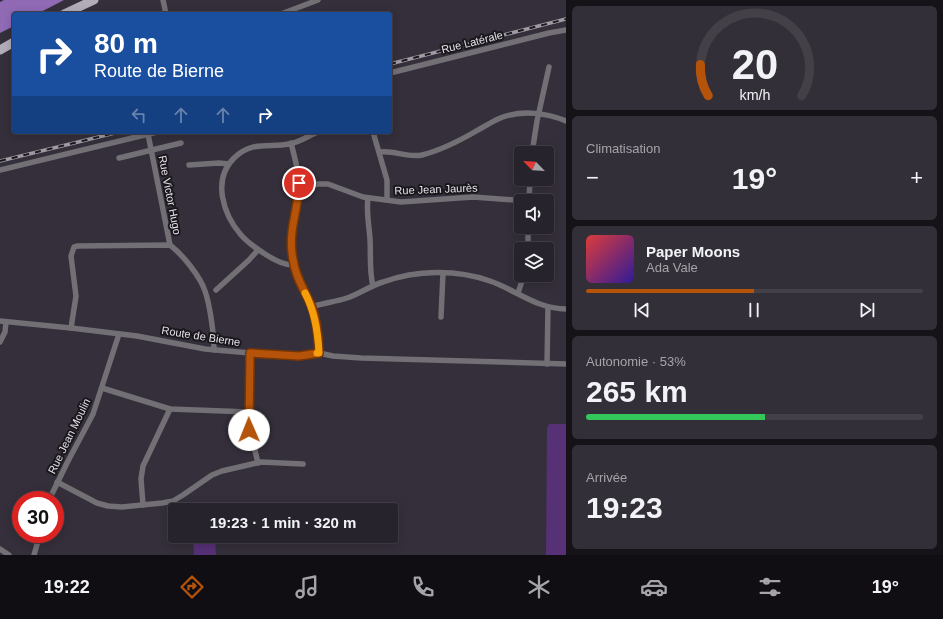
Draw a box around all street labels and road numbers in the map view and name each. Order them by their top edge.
street label: Rue Latérale [440,29,504,55]
street label: Rue Victor Hugo [156,154,184,236]
street label: Rue Jean Jaurès [394,182,478,196]
street label: Route de Bierne [161,324,241,348]
street label: Rue Jean Moulin [46,396,92,476]

